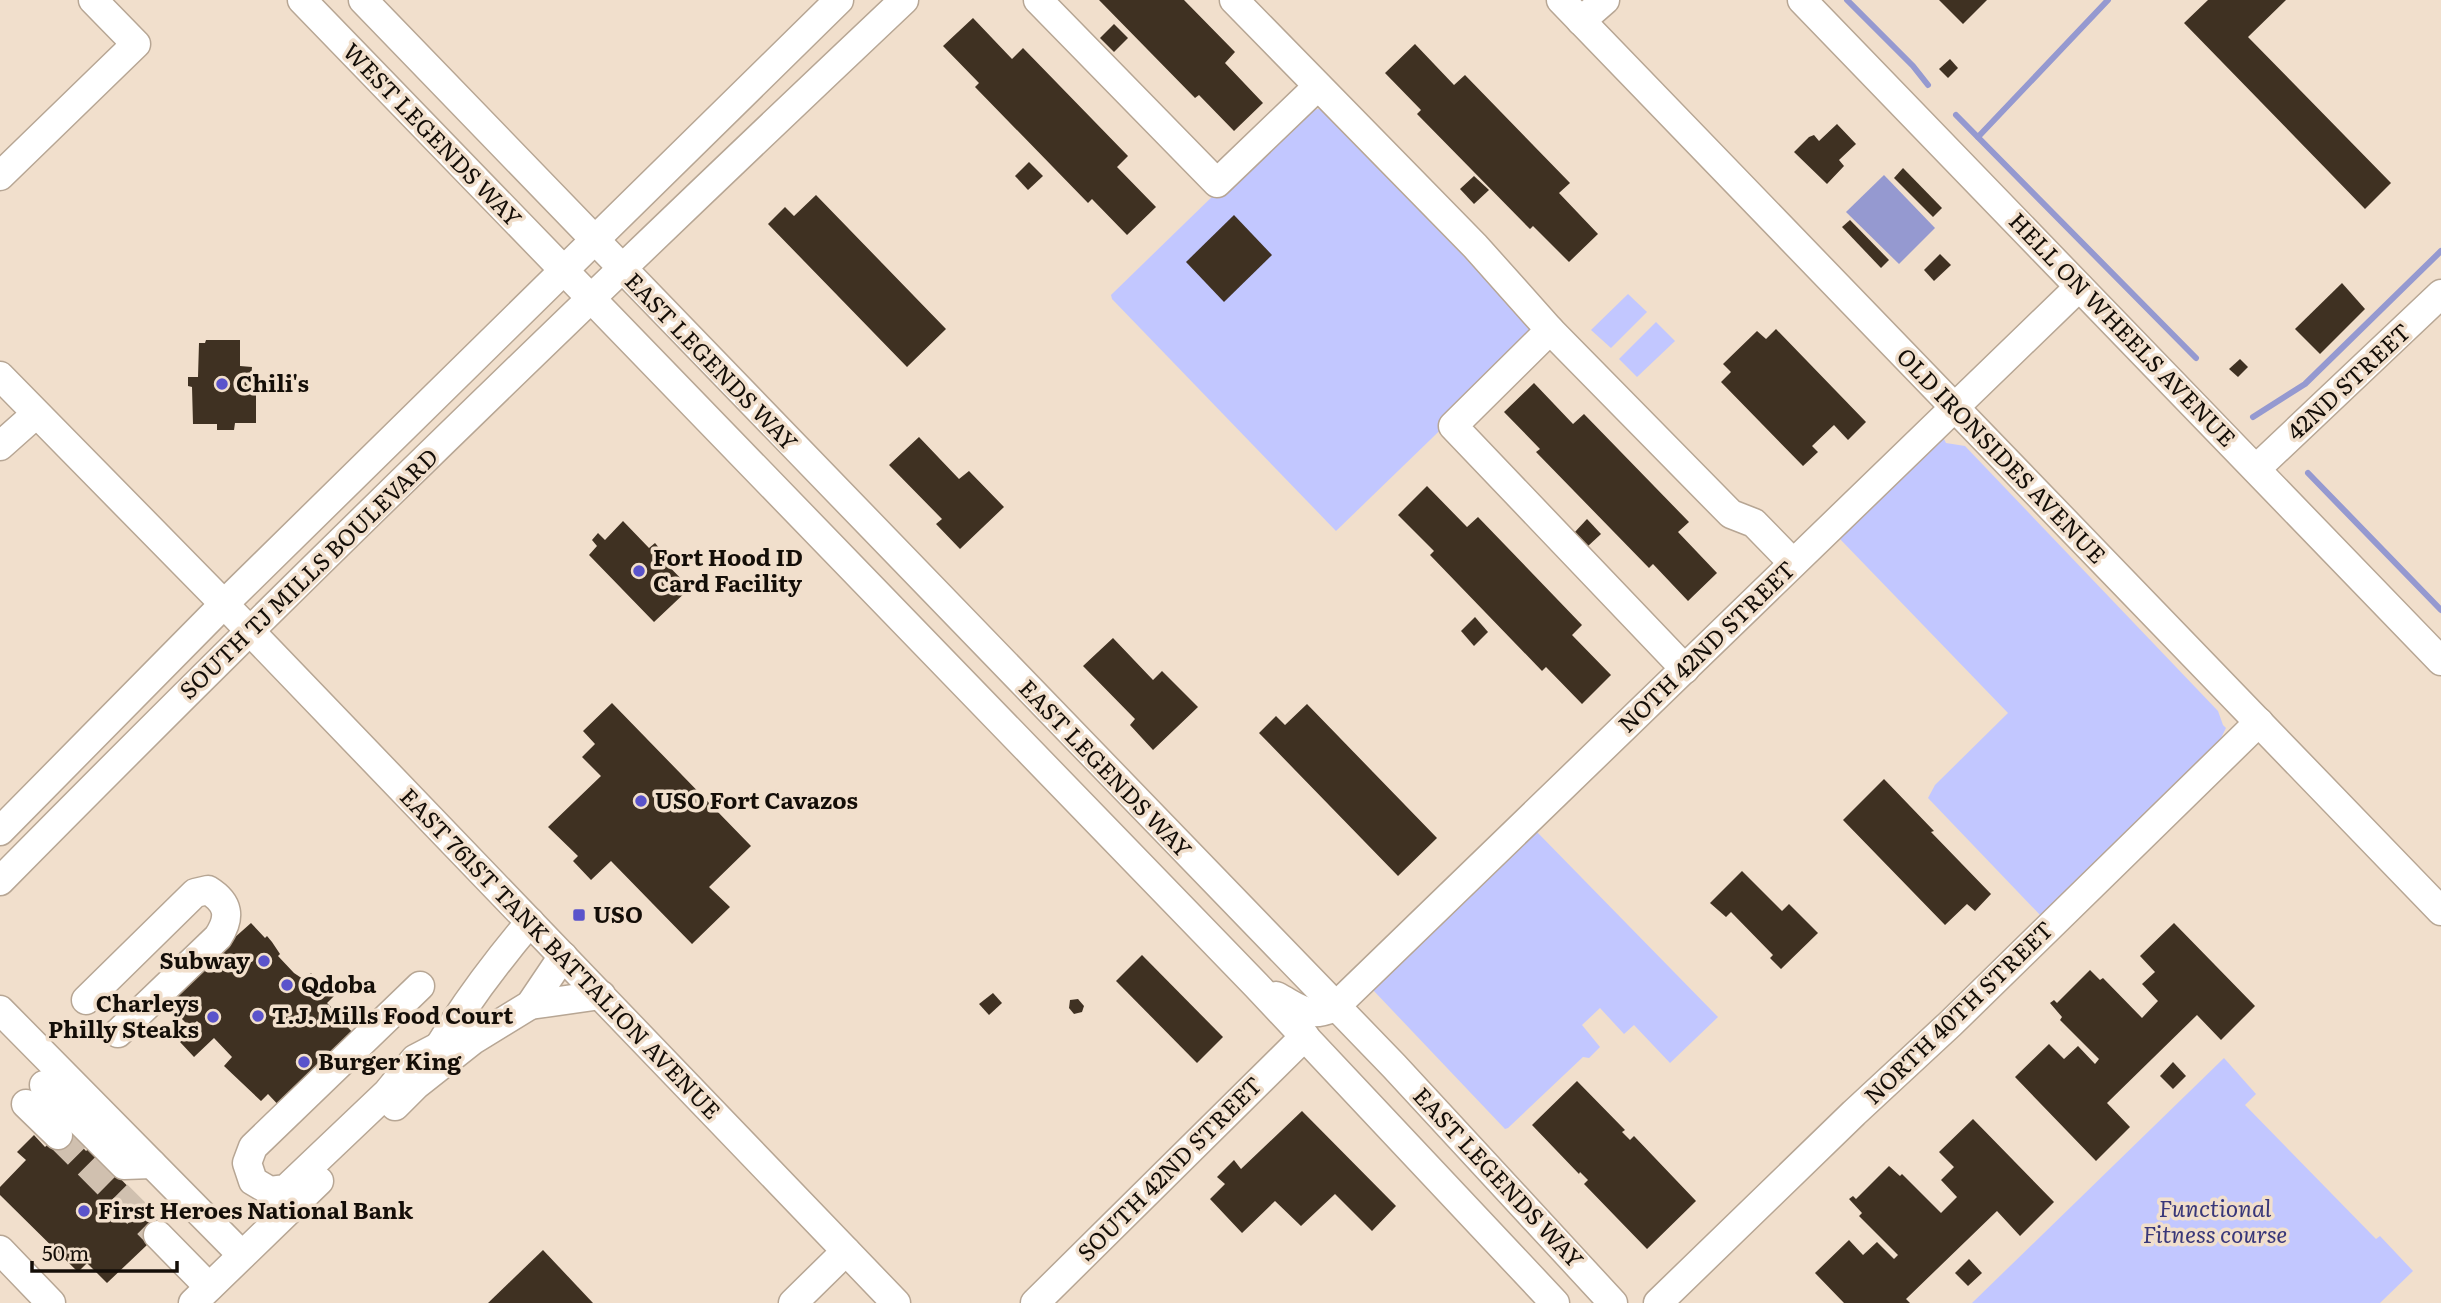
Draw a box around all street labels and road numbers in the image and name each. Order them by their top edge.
street label: WEST LEGENDS WAY [336,34,531,233]
street label: HELL ON WHEELS AVENUE [2002,204,2245,453]
street label: EAST LEGENDS WAY [618,264,807,457]
street label: 42ND STREET [2278,314,2417,447]
street label: OLD IRONSIDES AVENUE [1890,339,2115,570]
street label: SOUTH TJ MILLS BOULEVARD [170,439,445,706]
street label: NOTH 42ND STREET [1609,552,1802,739]
street label: EAST LEGENDS WAY [1012,671,1201,864]
street label: EAST 761ST TANK BATTALION AVENUE [393,779,730,1126]
street label: NORTH 40TH STREET [1855,912,2060,1111]
street label: SOUTH 42ND STREET [1069,1068,1269,1268]
street label: EAST LEGENDS WAY [1406,1079,1592,1275]

